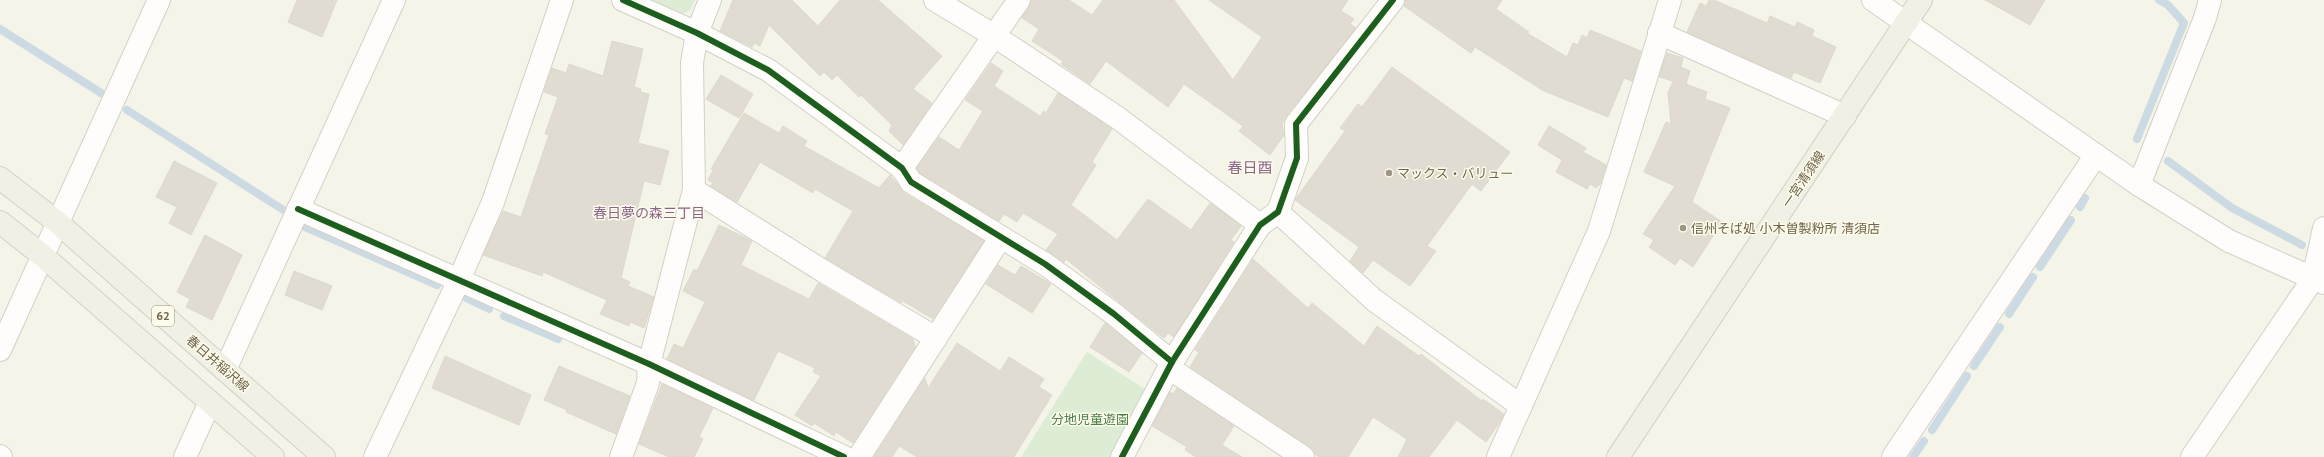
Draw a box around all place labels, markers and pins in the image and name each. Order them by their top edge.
place label: マックス・バリュー [1397,165,1514,182]
marker: マックス・バリュー [1384,168,1394,178]
place label: 信州そば処 小木曽製粉所 清須店 [1691,220,1880,237]
marker: 信州そば処 小木曽製粉所 清須店 [1678,223,1688,233]

